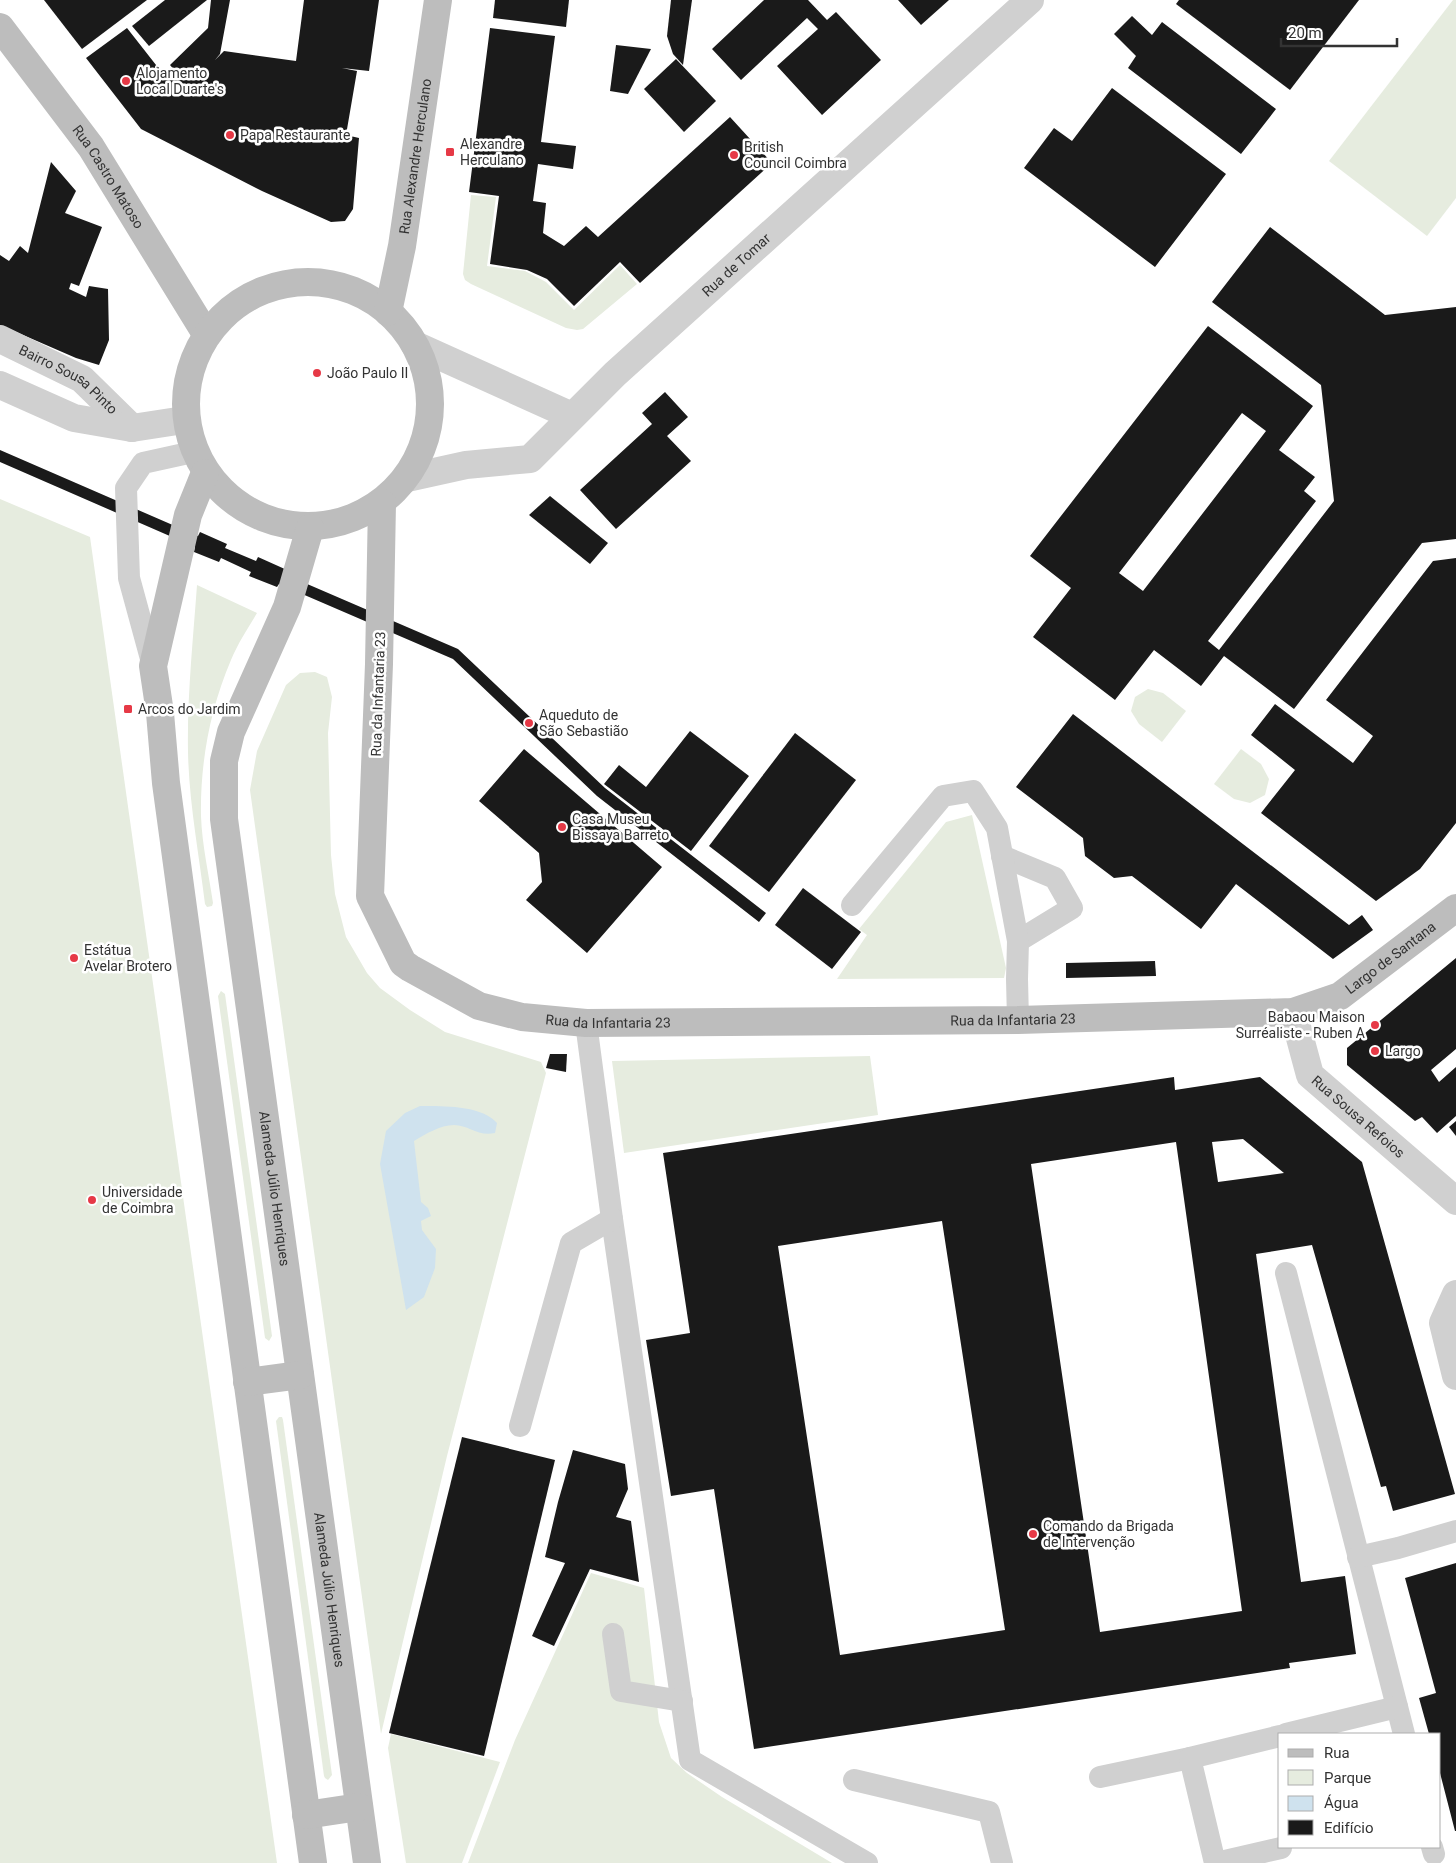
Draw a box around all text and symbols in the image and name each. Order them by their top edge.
scale bar [1281,15,1397,47]
text: 20 m [1288,24,1322,42]
place label: Alojamento Local Duarte's [136,65,224,97]
marker: Alojamento Local Duarte's [120,75,132,87]
street label: Rua Alexandre Herculano [396,78,434,235]
street label: Rua Castro Matoso [69,122,147,231]
place label: Papa Restaurante [240,127,350,143]
marker: Papa Restaurante [224,129,236,141]
place label: Alexandre Herculano [460,136,524,168]
place label: British Council Coimbra [744,139,847,171]
marker: Alexandre Herculano [444,146,456,158]
marker: British Council Coimbra [728,149,740,161]
street label: Rua de Tomar [699,230,774,300]
street label: Bairro Sousa Pinto [17,342,121,417]
place label: João Paulo II [327,365,408,381]
marker: João Paulo II [311,367,323,379]
street label: Rua da Infantaria 23 [368,631,388,757]
place label: Arcos do Jardim [138,701,241,717]
marker: Arcos do Jardim [122,703,134,715]
place label: Aqueduto de São Sebastião [539,707,628,739]
marker: Aqueduto de São Sebastião [523,717,535,729]
place label: Casa Museu Bissaya Barreto [572,811,669,843]
marker: Casa Museu Bissaya Barreto [556,821,568,833]
street label: Largo de Santana [1342,918,1439,997]
place label: Estátua Avelar Brotero [84,942,172,974]
marker: Estátua Avelar Brotero [68,952,80,964]
place label: Babaou Maison Surréaliste - Ruben A [1236,1009,1365,1041]
street label: Rua da Infantaria 23 [950,1010,1076,1028]
street label: Rua da Infantaria 23 [545,1011,671,1031]
marker: Babaou Maison Surréaliste - Ruben A [1369,1019,1381,1031]
place label: Largo [1385,1043,1421,1059]
marker: Largo [1369,1045,1381,1057]
street label: Rua Sousa Refoios [1309,1072,1408,1161]
street label: Alameda Júlio Henriques [256,1110,293,1267]
place label: Universidade de Coimbra [102,1184,183,1216]
marker: Universidade de Coimbra [86,1194,98,1206]
street label: Alameda Júlio Henriques [311,1511,348,1668]
place label: Comando da Brigada de Intervenção [1043,1518,1174,1550]
marker: Comando da Brigada de Intervenção [1027,1528,1039,1540]
legend [1278,1733,1441,1848]
text: Rua [1324,1744,1350,1762]
text: Parque [1324,1769,1371,1787]
text: Água [1324,1794,1359,1812]
text: Edifício [1324,1819,1373,1837]

